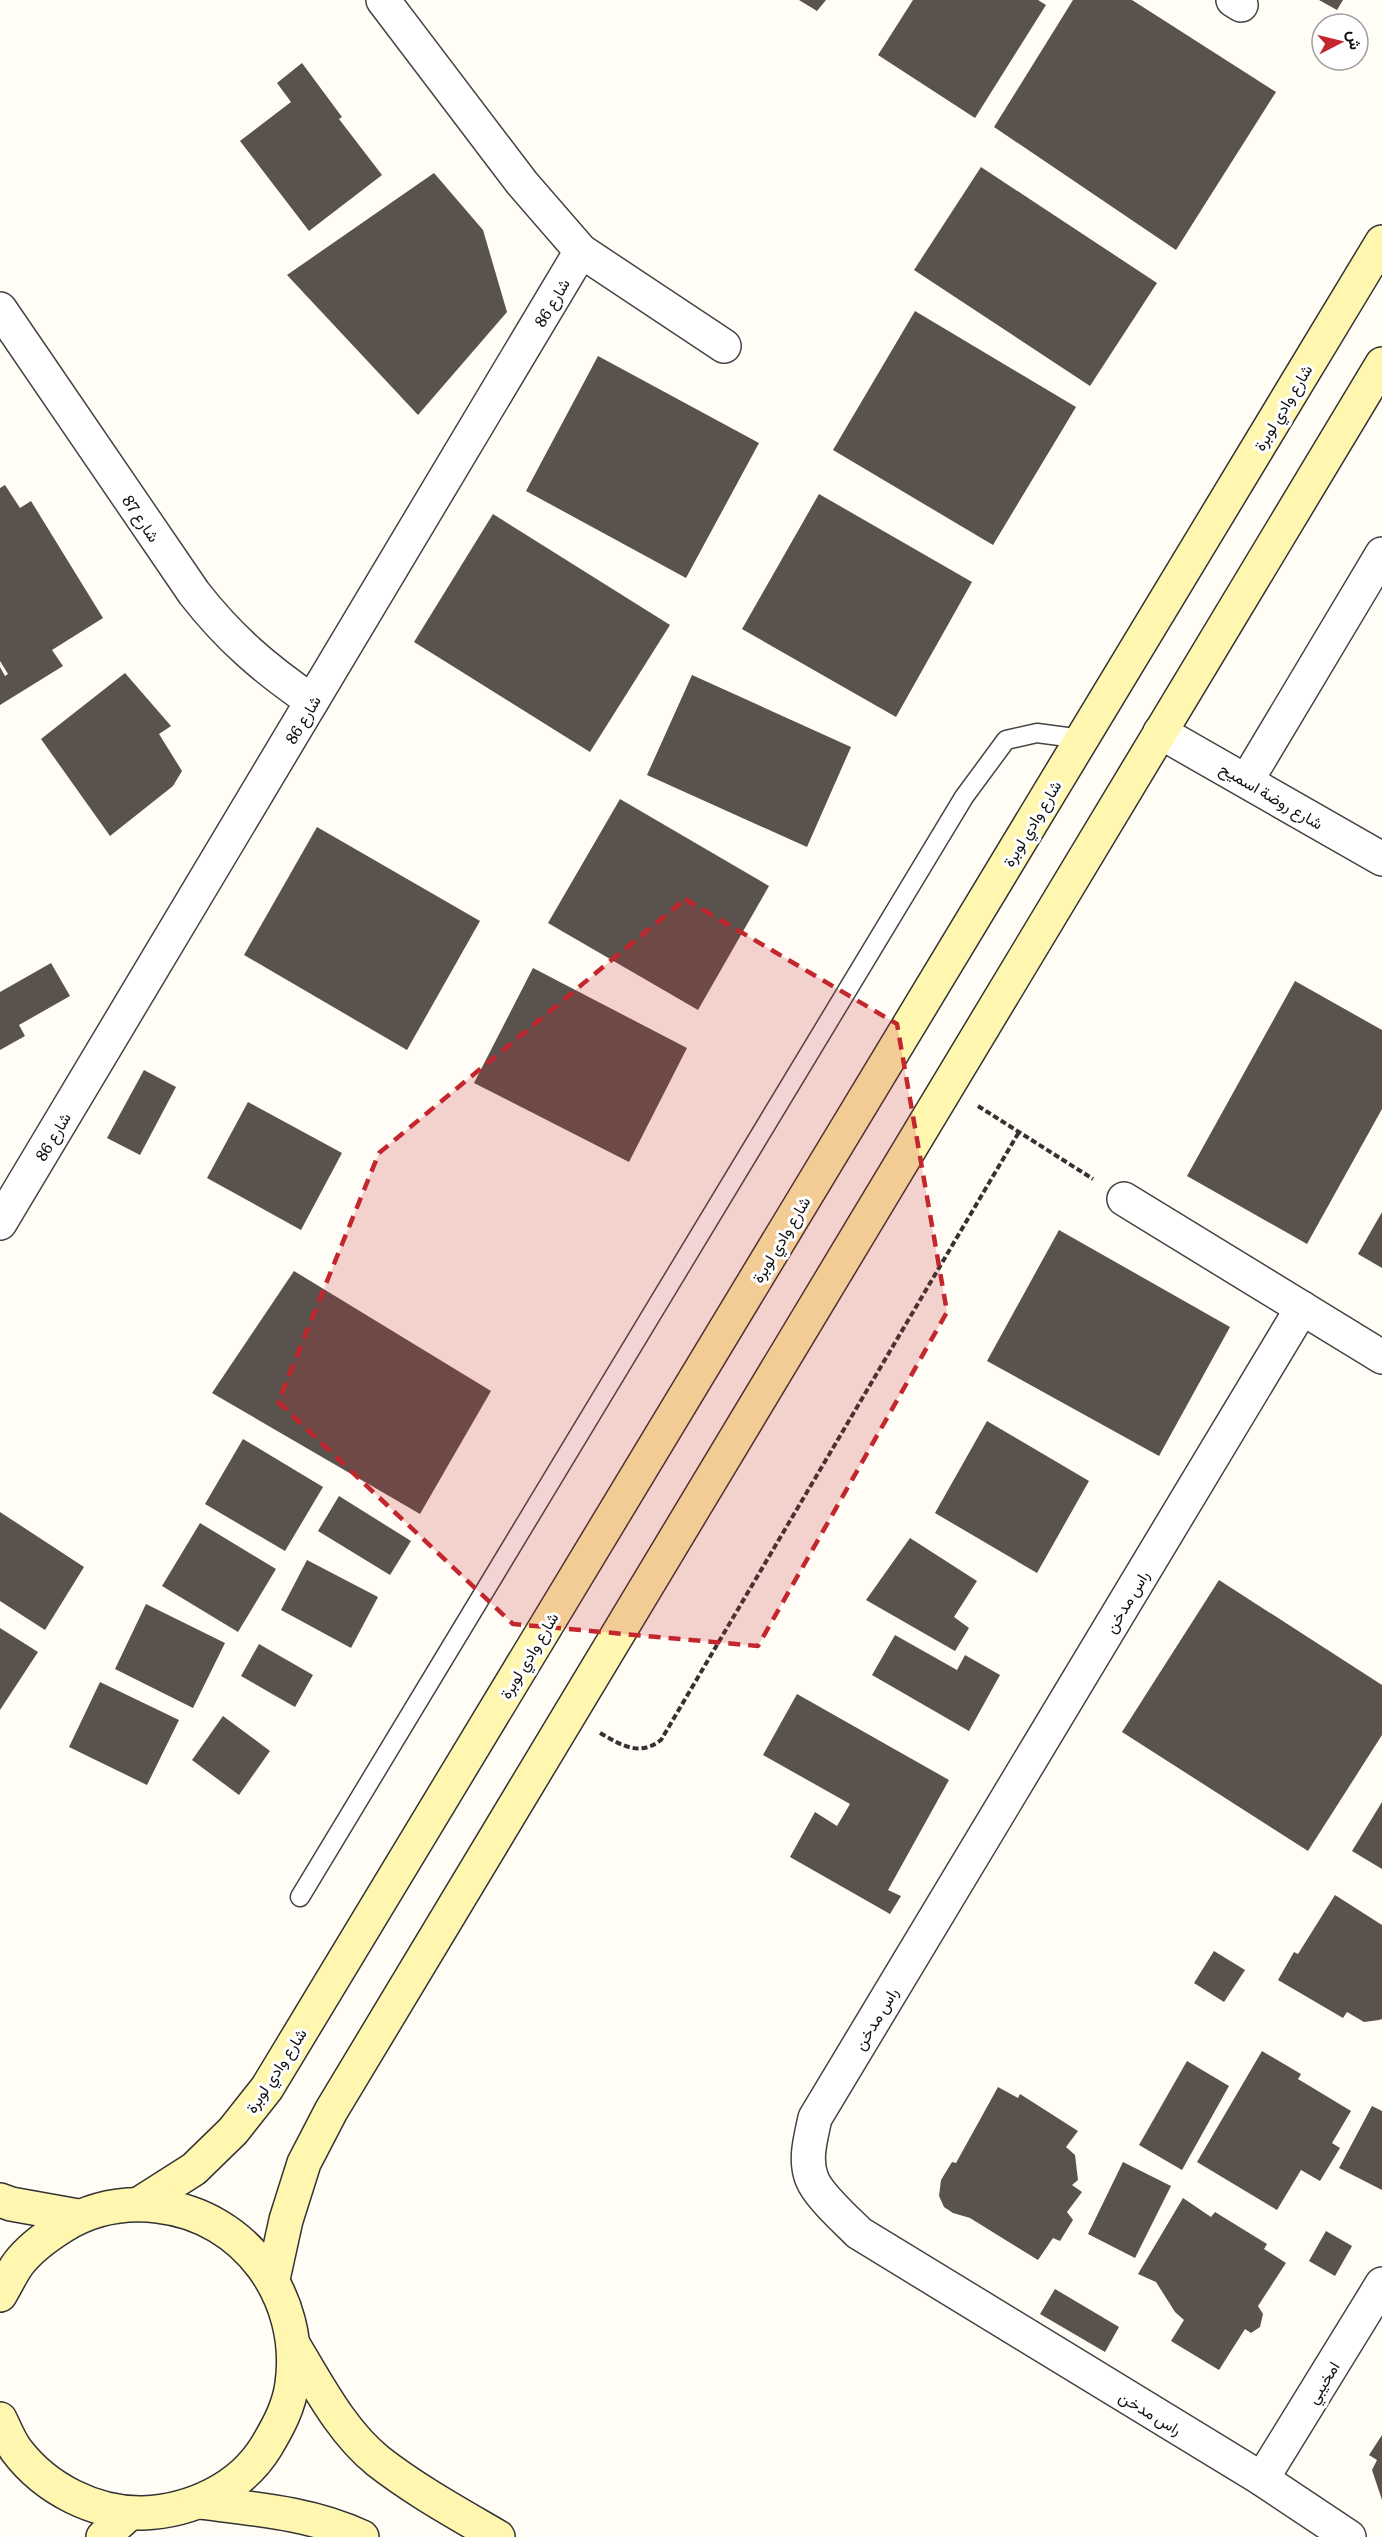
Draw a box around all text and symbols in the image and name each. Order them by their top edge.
north arrow [1310,12,1370,72]
text: ش [1343,29,1369,51]
street label: شارع 86 [527,273,576,331]
street label: شارع وادي لوبرة [1247,359,1320,456]
street label: شارع 87 [117,490,167,547]
street label: شارع 86 [278,690,327,748]
street label: شارع روضة اسميح [1215,756,1328,835]
street label: شارع وادي لوبرة [996,775,1069,872]
street label: شارع 86 [28,1107,77,1165]
street label: شارع وادي لوبرة [745,1191,818,1288]
street label: راس مدخن [1098,1565,1154,1637]
street label: شارع وادي لوبرة [493,1607,566,1704]
street label: راس مدخن [847,1982,903,2054]
street label: شارع وادي لوبرة [238,2023,314,2119]
street label: امخيبي [1300,2356,1347,2410]
street label: راس مدخن [1115,2384,1187,2440]

